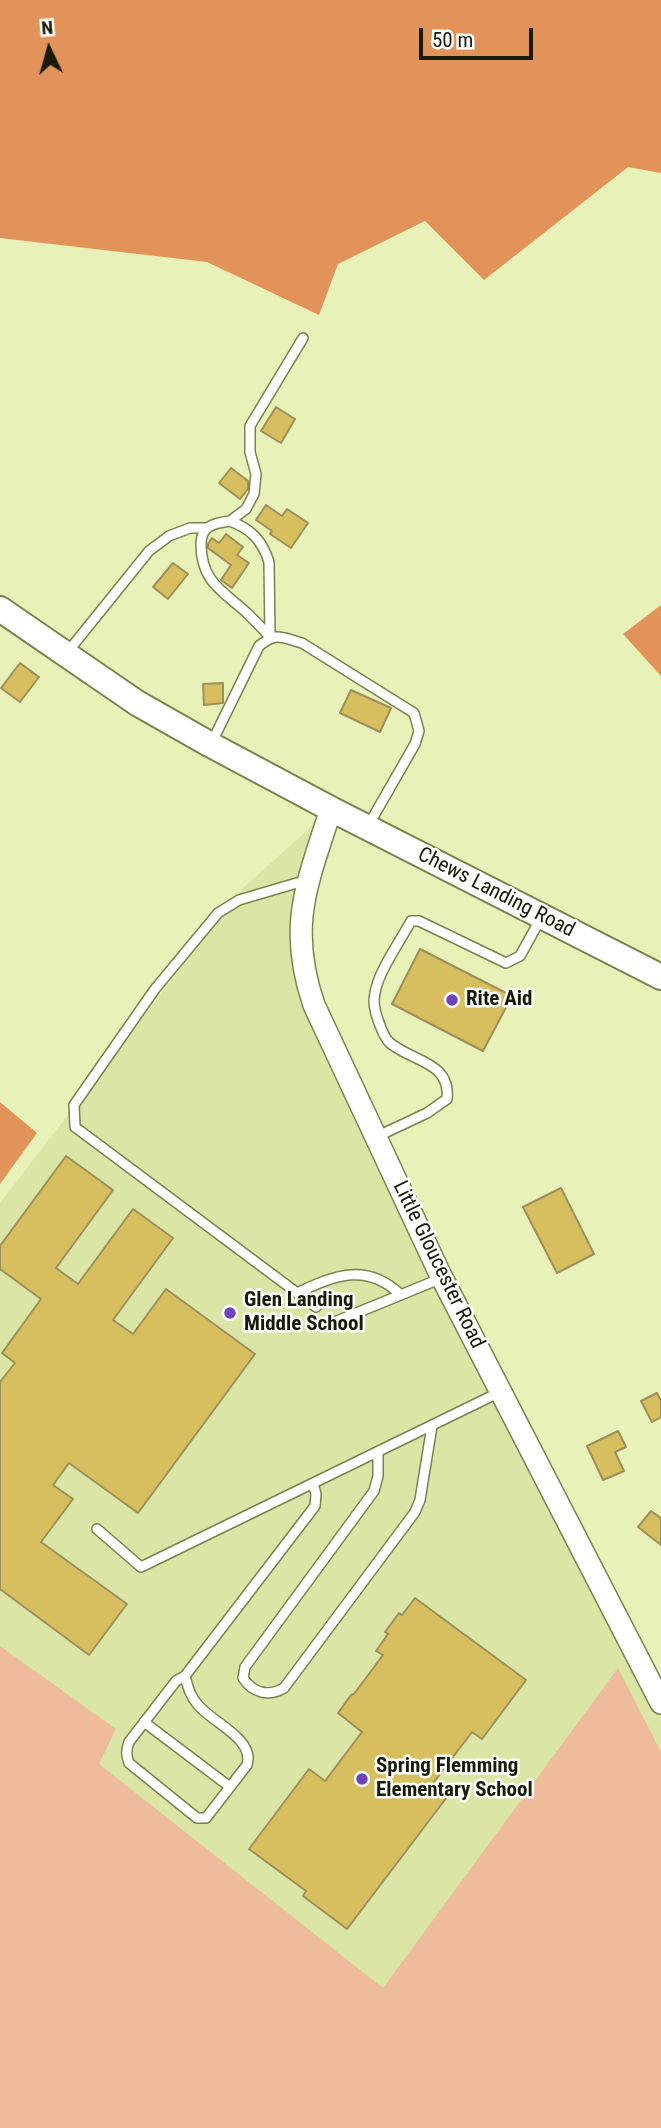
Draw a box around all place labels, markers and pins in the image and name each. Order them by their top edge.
place label: Rite Aid [466,987,532,1013]
marker: Rite Aid [444,992,460,1008]
place label: Glen Landing Middle School [244,1288,364,1338]
marker: Glen Landing Middle School [222,1305,238,1321]
place label: Spring Flemming Elementary School [376,1754,533,1804]
marker: Spring Flemming Elementary School [354,1771,370,1787]

